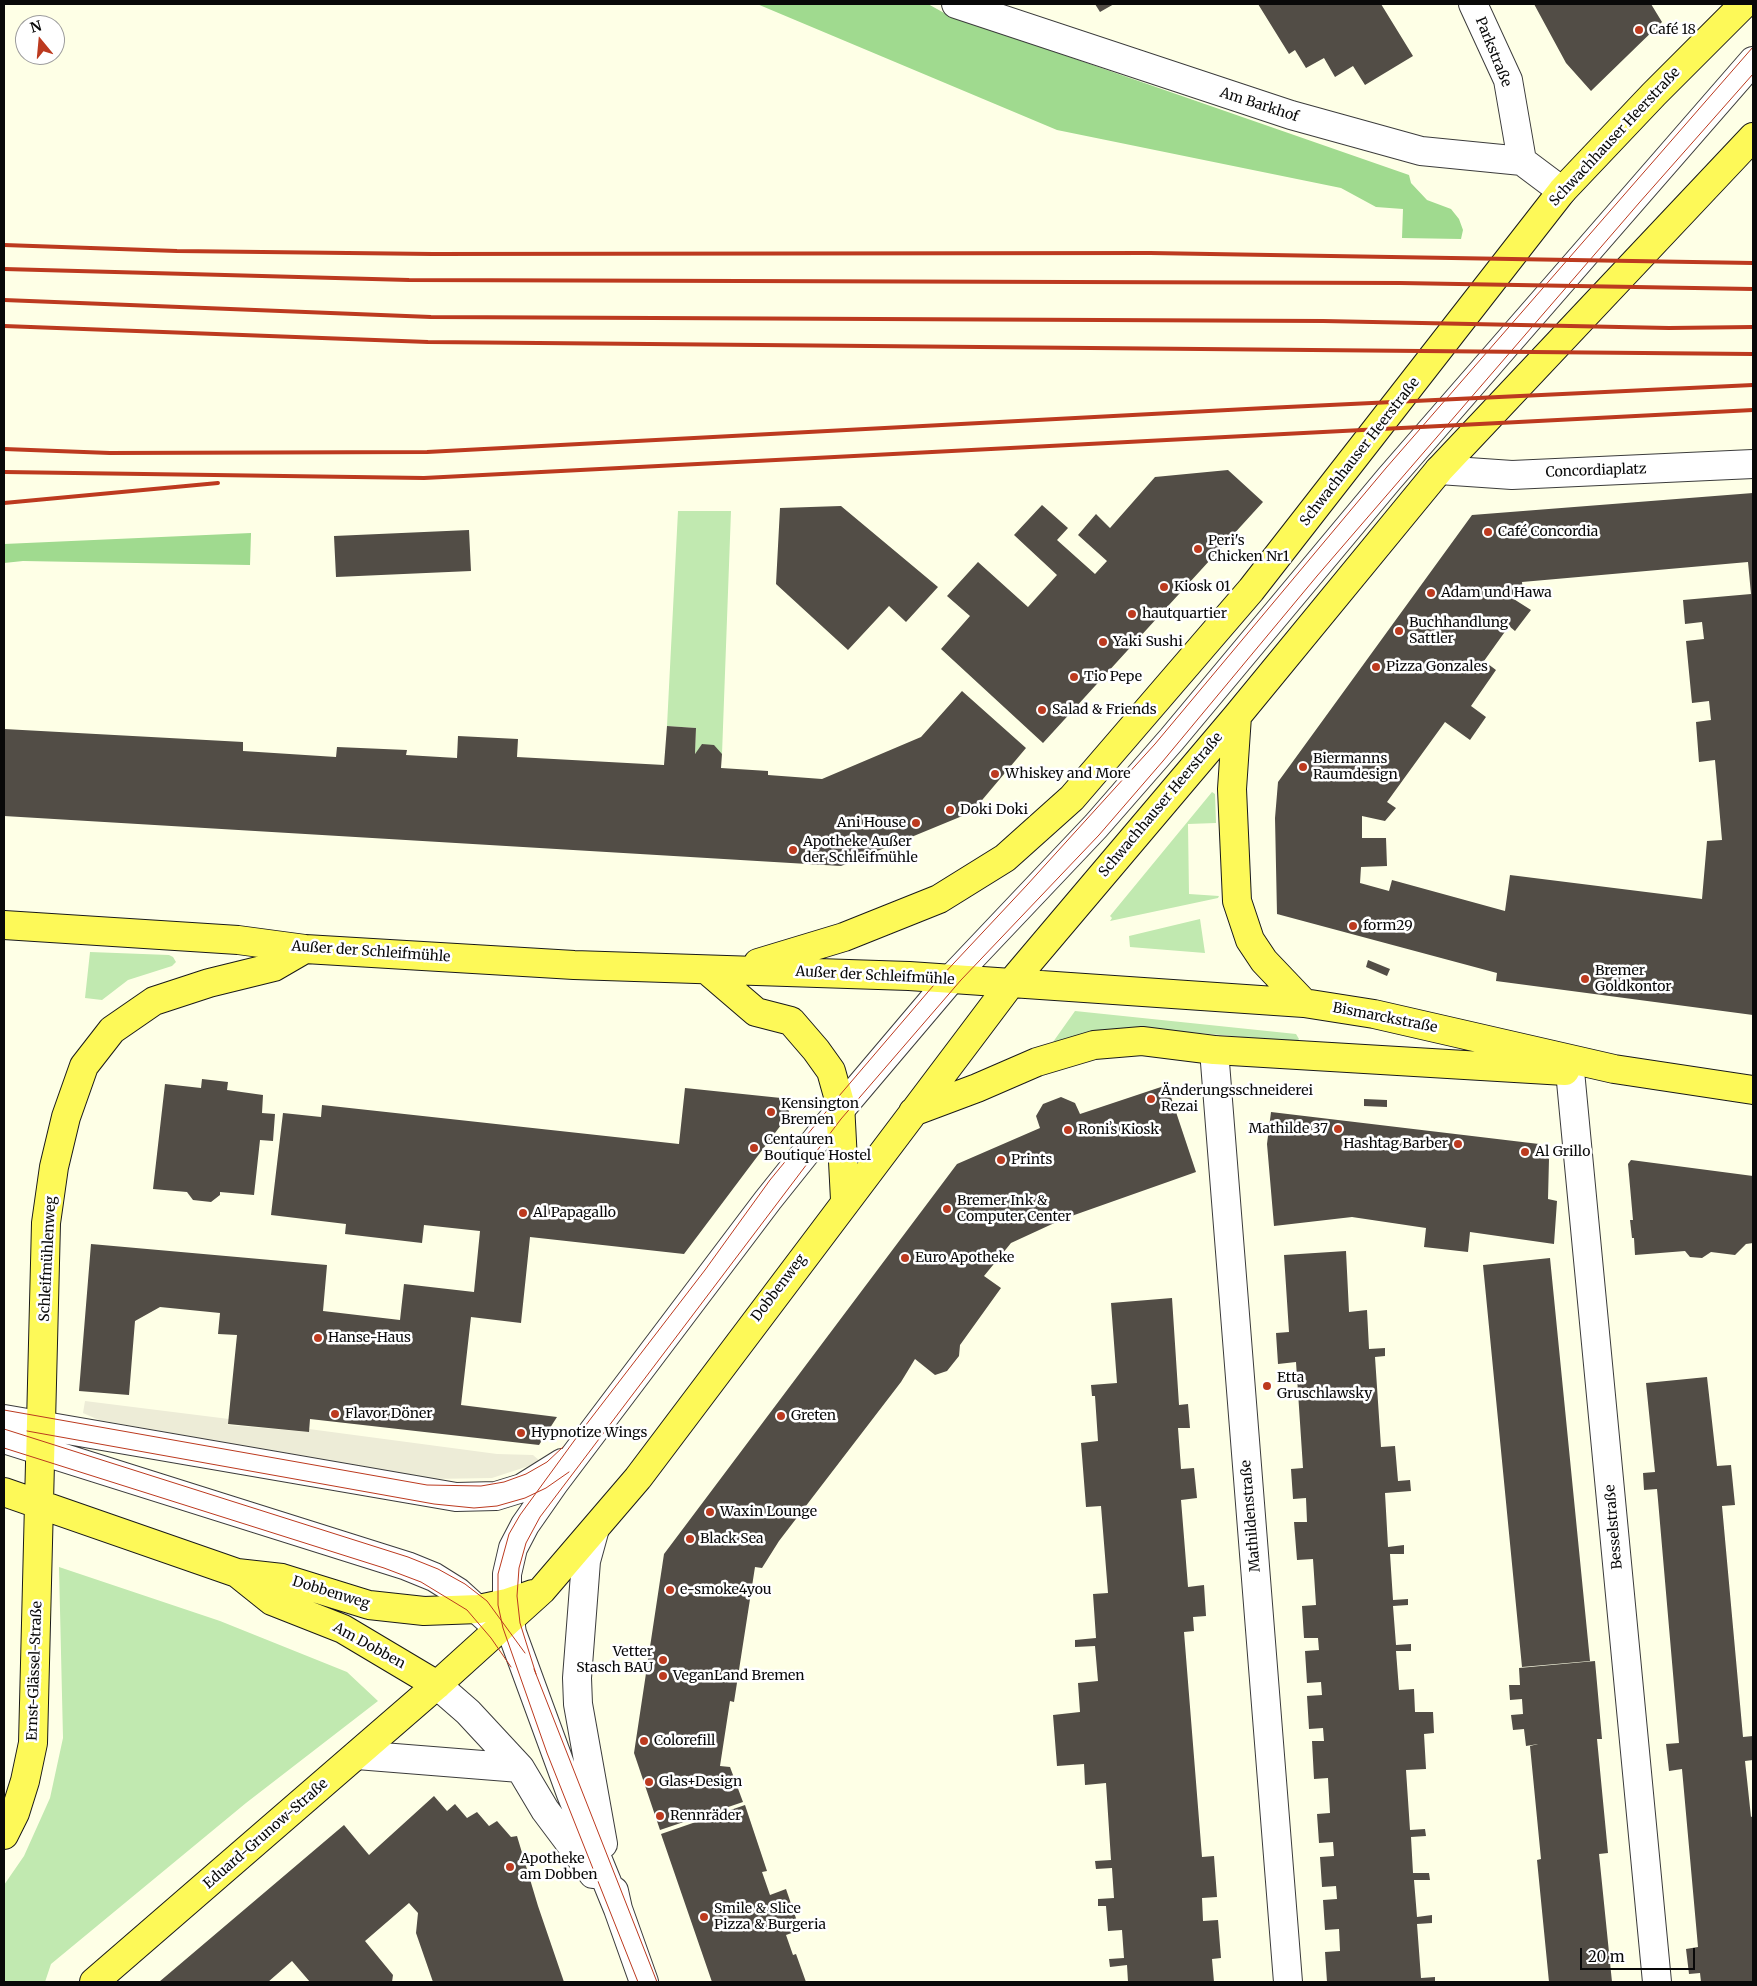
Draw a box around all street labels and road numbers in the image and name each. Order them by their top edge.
street label: Parkstraße [1471,15,1515,89]
street label: Schwachhauser Heerstraße [1546,64,1684,210]
street label: Am Barkhof [1218,84,1300,126]
street label: Schwachhauser Heerstraße [1297,374,1423,530]
street label: Concordiaplatz [1545,461,1647,481]
street label: Schwachhauser Heerstraße [1096,729,1226,881]
street label: Außer der Schleifmühle [291,938,451,966]
street label: Außer der Schleifmühle [795,963,955,989]
street label: Bismarckstraße [1331,1000,1439,1036]
street label: Schleifmühlenweg [36,1196,60,1322]
street label: Dobbenweg [748,1251,810,1325]
street label: Mathildenstraße [1238,1459,1264,1573]
street label: Besselstraße [1602,1484,1626,1570]
street label: Dobbenweg [290,1573,372,1613]
street label: Ernst-Glässel-Straße [24,1601,46,1741]
street label: Am Dobben [330,1619,408,1673]
street label: Eduard-Grunow-Straße [200,1775,332,1893]

